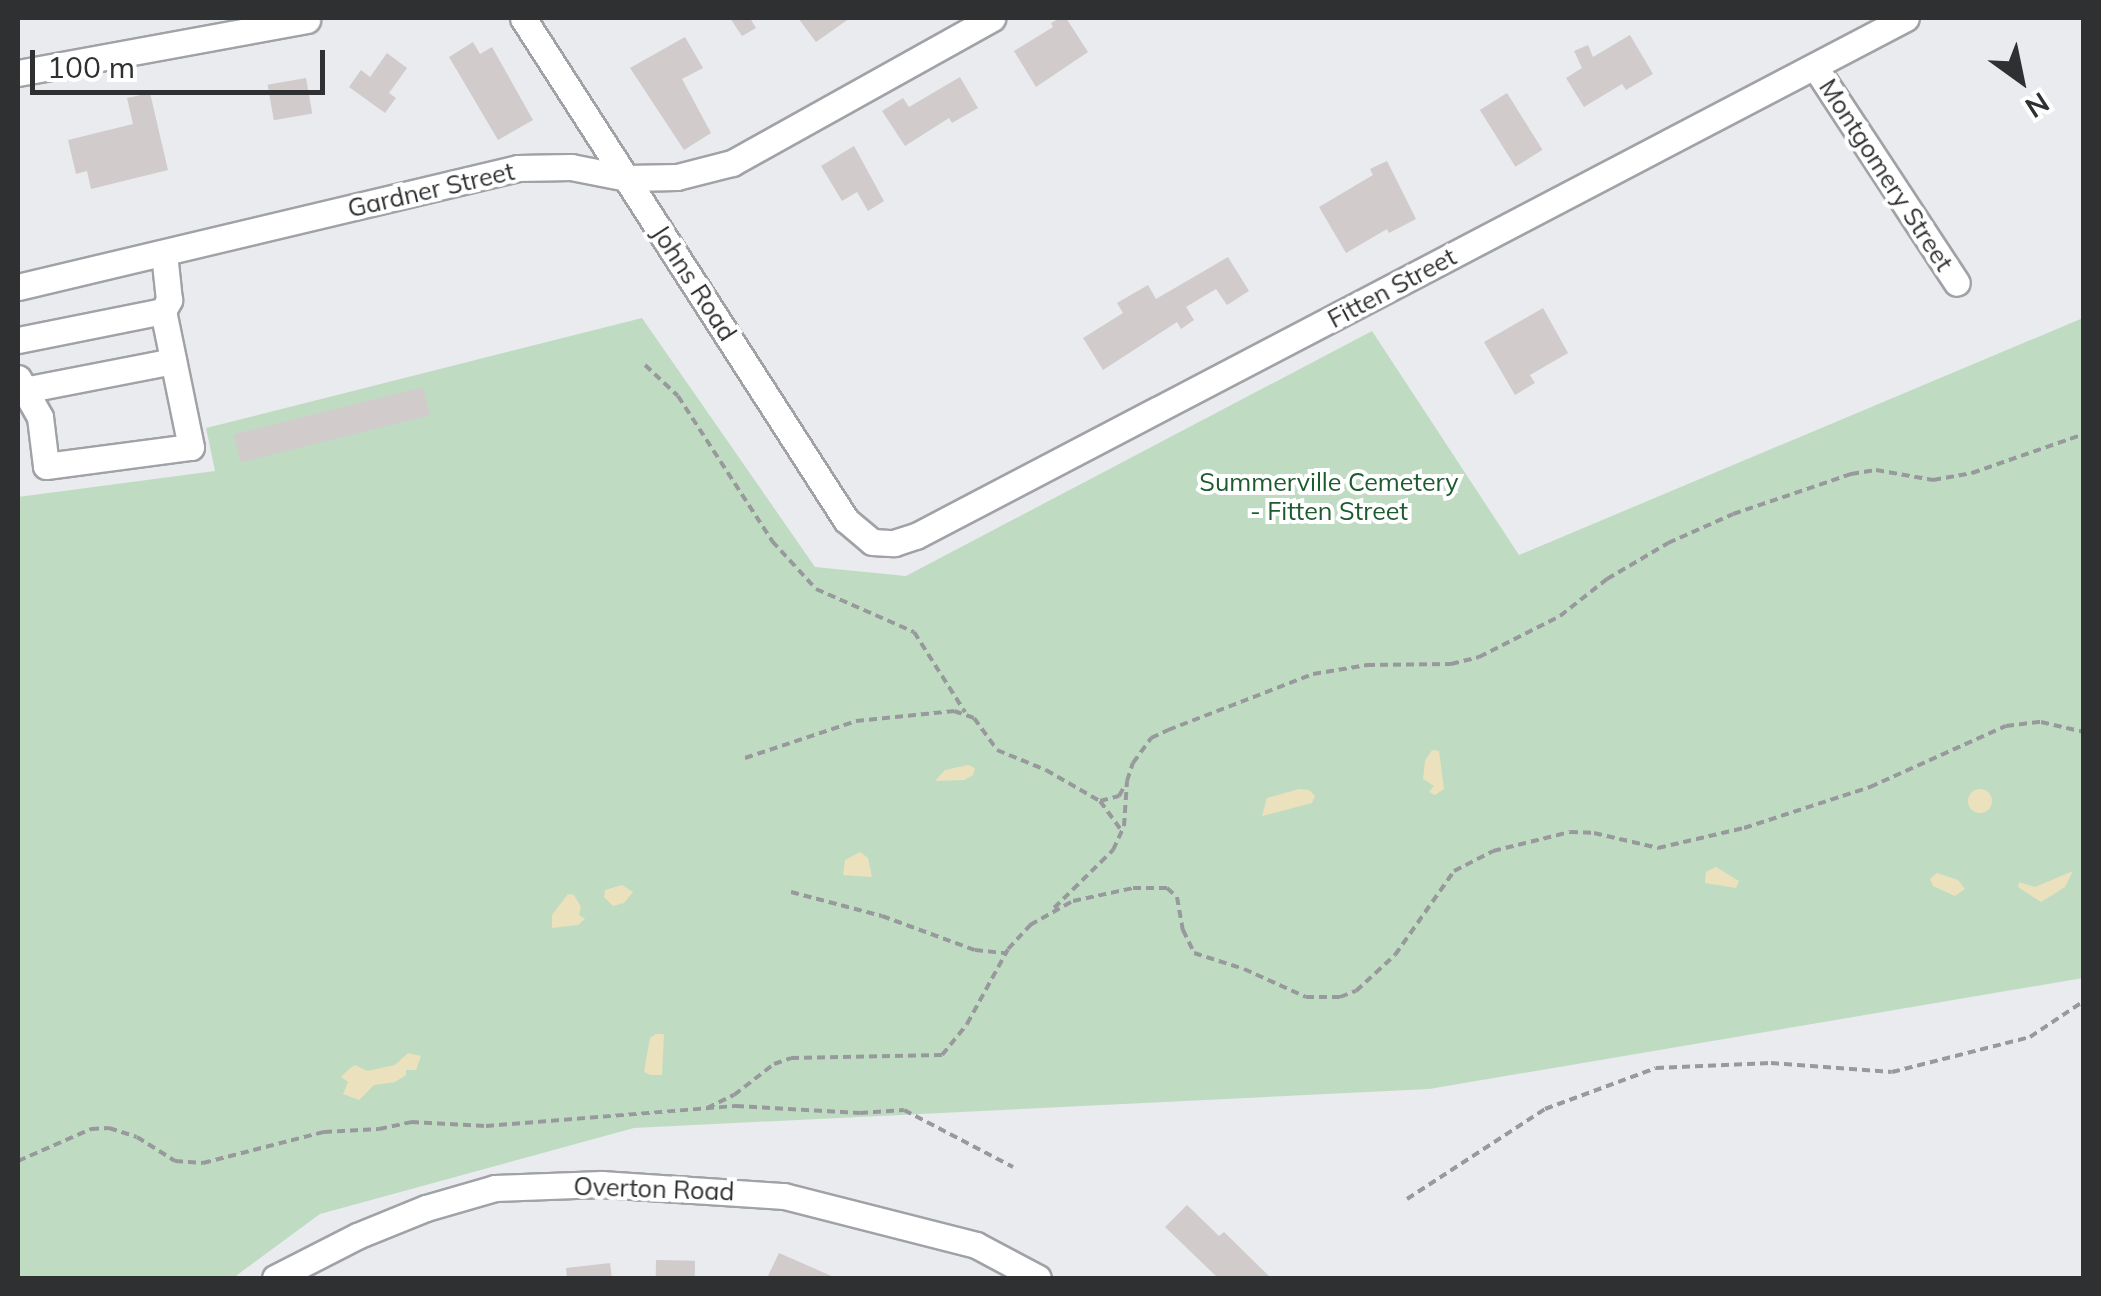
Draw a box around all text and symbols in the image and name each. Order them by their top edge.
scale bar [35,30,330,92]
north arrow [1971,30,2071,130]
text: 100 m [47,48,135,86]
street label: Montgomery Street [1813,73,1959,277]
text: N [2019,85,2056,126]
street label: Gardner Street [345,156,517,224]
street label: Johns Road [645,219,743,347]
street label: Fitten Street [1323,242,1461,334]
park label: Summerville Cemetery - Fitten Street [1199,468,1459,527]
street label: Overton Road [573,1171,735,1207]

